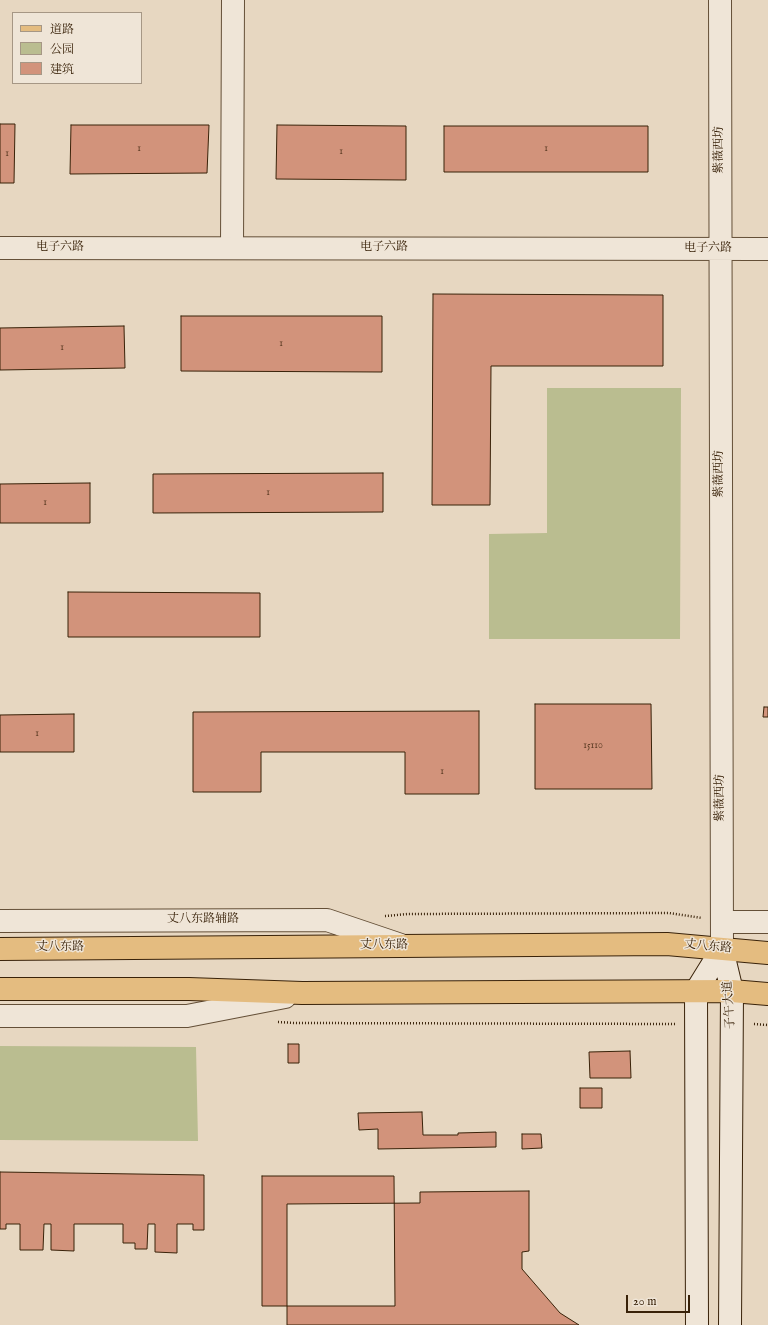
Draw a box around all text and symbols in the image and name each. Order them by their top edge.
legend [12,12,142,84]
text: 道路 [50,22,74,37]
text: 公园 [50,42,74,57]
text: 建筑 [50,62,74,77]
street label: 紫薇西坊 [713,126,727,174]
house number: 1 [137,143,141,155]
house number: 1 [544,143,548,155]
house number: 1 [339,146,343,158]
house number: 1 [5,148,9,160]
street label: 电子六路 [36,241,84,255]
street label: 电子六路 [360,241,408,255]
street label: 电子六路 [684,242,732,256]
house number: 1 [279,338,283,350]
house number: 1 [60,342,64,354]
street label: 紫薇西坊 [713,450,727,498]
house number: 1 [266,487,270,499]
house number: 1 [43,497,47,509]
house number: 1 [35,728,39,740]
house number: 15110 [583,740,603,752]
house number: 1 [440,766,444,778]
street label: 紫薇西坊 [714,774,728,822]
street label: 丈八东路辅路 [167,913,239,927]
street label: 丈八东路 [683,938,733,956]
street label: 丈八东路 [360,939,408,953]
street label: 丈八东路 [36,941,84,955]
street label: 子午大道 [721,981,739,1029]
scale bar [628,1287,692,1313]
text: 20 m [633,1294,656,1309]

